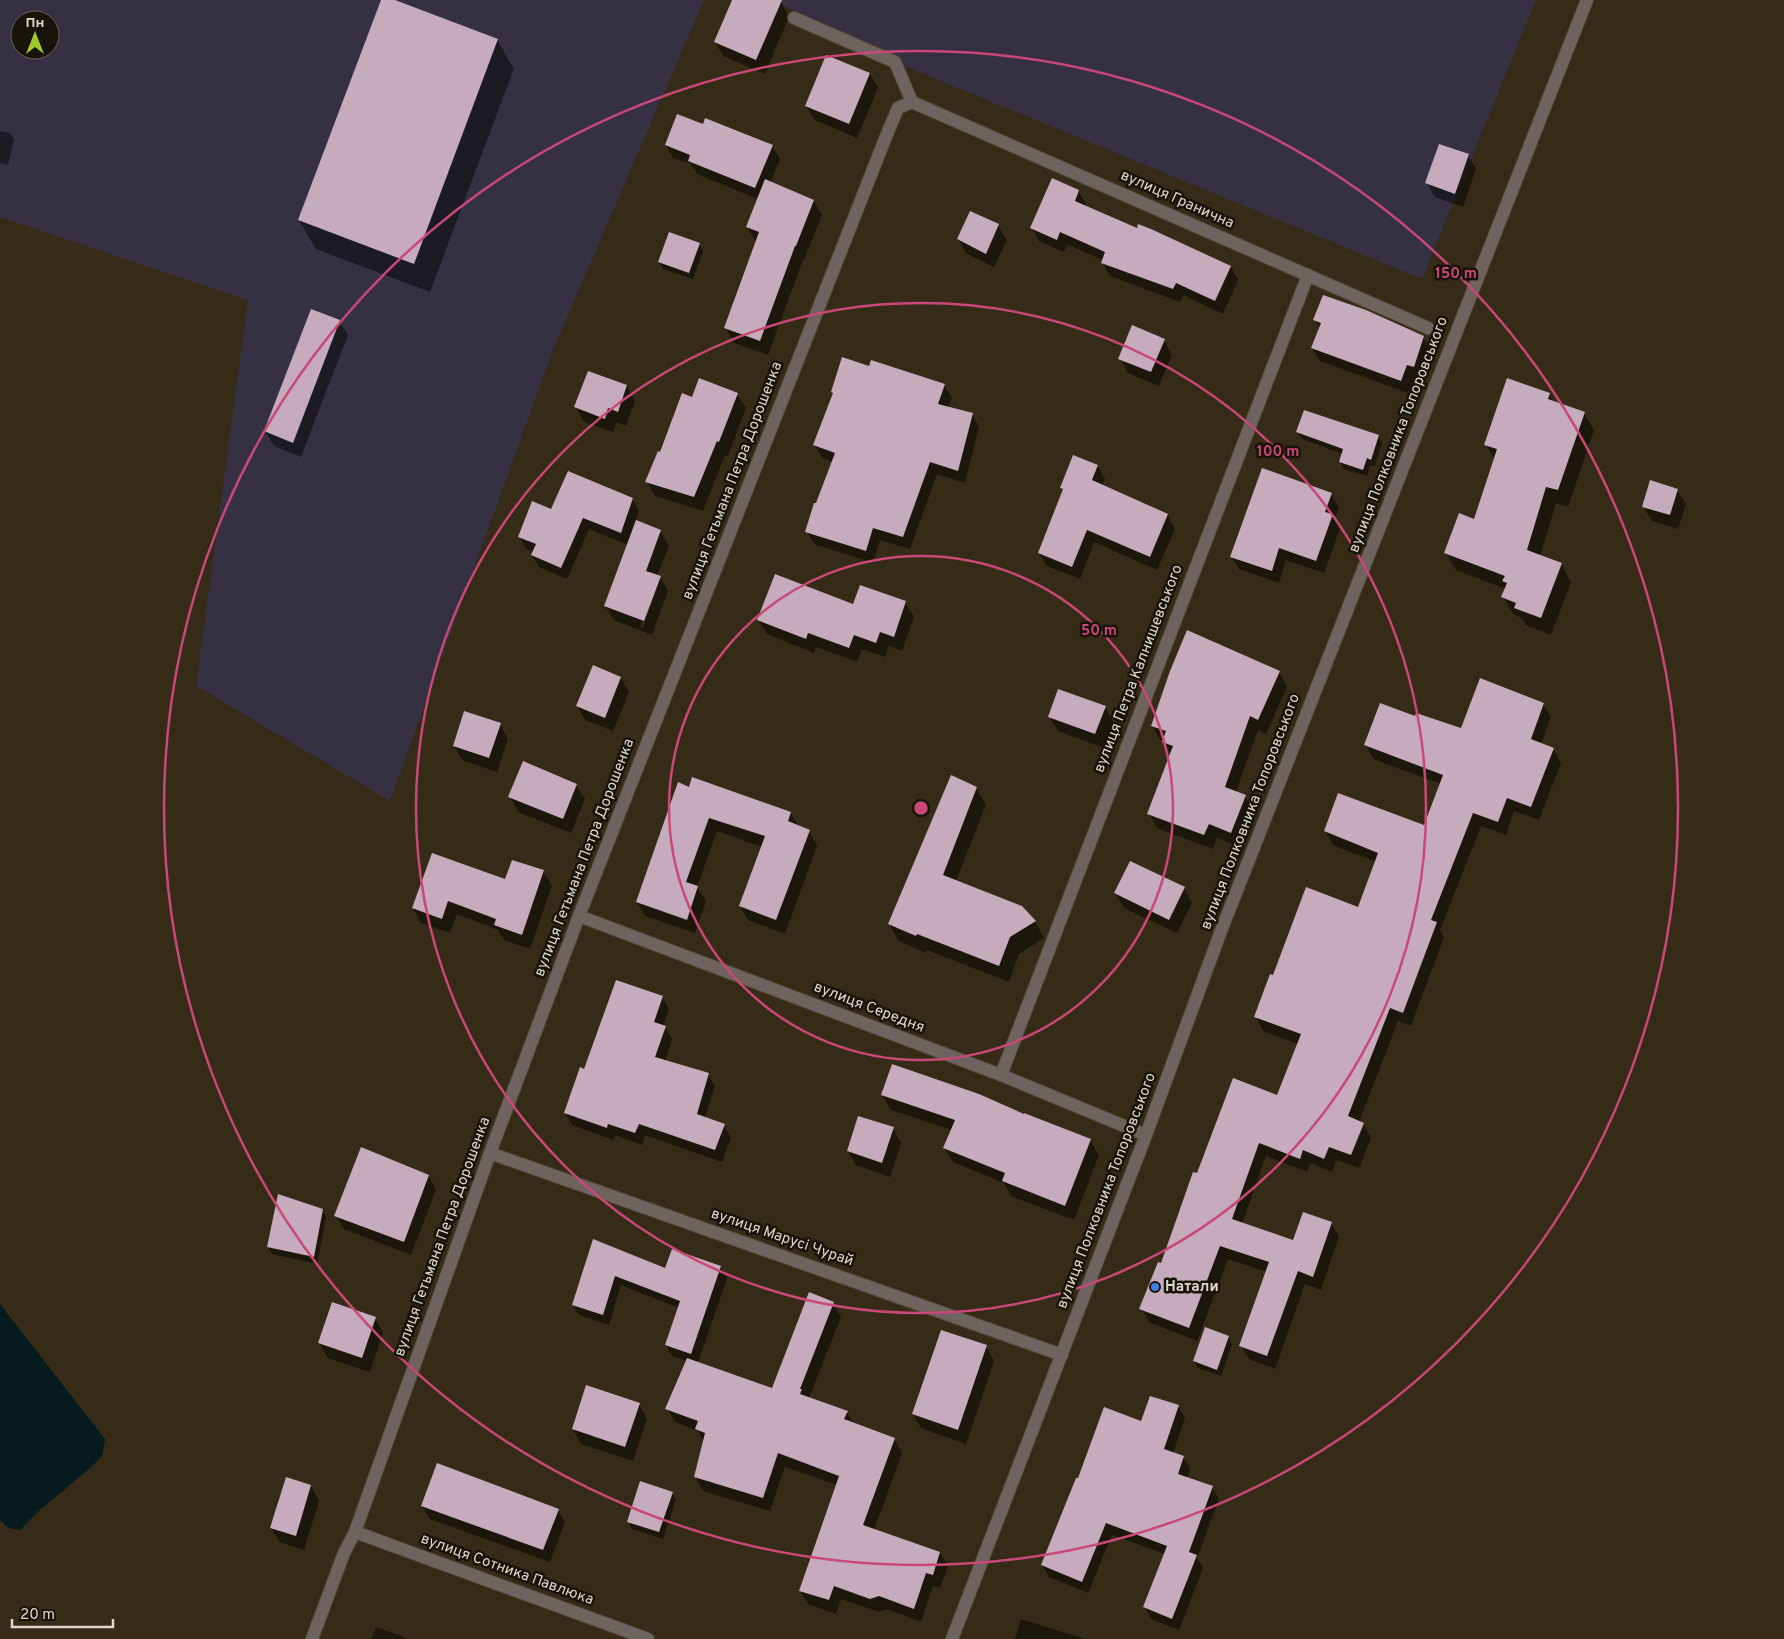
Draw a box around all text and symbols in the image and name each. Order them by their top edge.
north arrow [10,10,60,60]
text: Пн [26,15,44,32]
street label: вулиця Гранична [1117,166,1237,234]
text: 150 m [1435,265,1477,284]
street label: вулиця Полковника Топоровського [1345,314,1453,556]
street label: вулиця Гетьмана Петра Дорошенка [679,359,787,603]
text: 100 m [1257,443,1299,462]
street label: вулиця Петра Калнишевського [1090,562,1188,776]
text: 50 m [1081,622,1117,641]
street label: вулиця Полковника Топоровського [1197,691,1305,933]
street label: вулиця Гетьмана Петра Дорошенка [531,736,639,980]
centre of rings [912,799,930,817]
street label: вулиця Середня [811,978,927,1038]
street label: вулиця Полковника Топоровського [1053,1070,1161,1312]
street label: вулиця Гетьмана Петра Дорошенка [391,1115,495,1359]
street label: вулиця Марусі Чурай [708,1205,856,1271]
place label: Натали [1165,1278,1219,1297]
marker: Натали [1149,1281,1161,1293]
street label: вулиця Сотника Павлюка [418,1530,596,1610]
scale bar [12,1596,114,1628]
text: 20 m [20,1606,55,1625]

